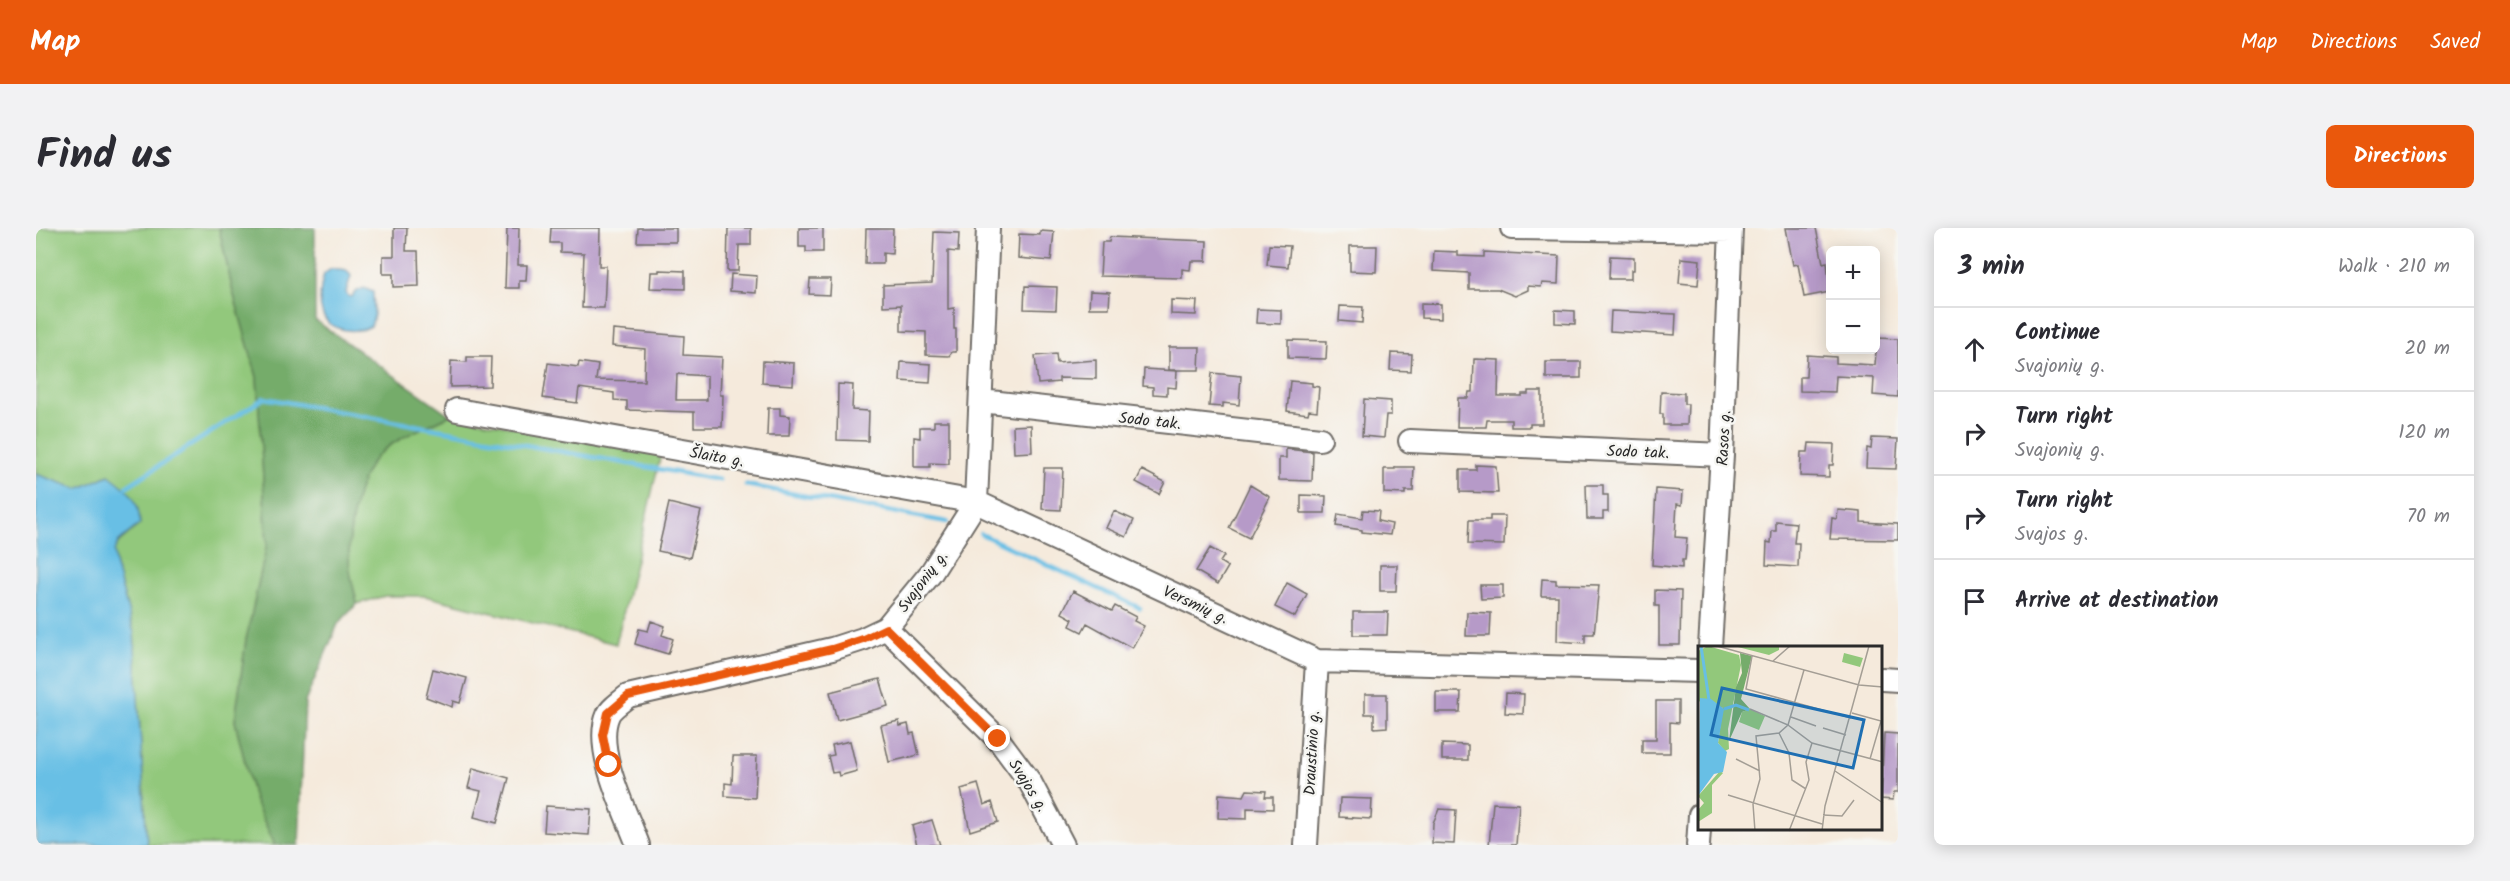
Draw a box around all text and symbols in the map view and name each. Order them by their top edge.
text: Map [30,20,81,65]
text: Map [2241,26,2277,59]
text: Directions [2310,26,2397,59]
text: Saved [2430,26,2480,59]
text: Find us [36,123,172,190]
button: Directions [2326,125,2474,188]
map controls [1826,246,1880,354]
button: + [1826,246,1880,300]
text: 3 min [1958,246,2025,288]
text: Walk · 210 m [2338,251,2450,283]
button: − [1826,300,1880,354]
text: Continue [2015,316,2100,351]
icon: ahead [1958,333,1991,366]
text: 20 m [2404,333,2450,365]
text: Svajonių g. [2015,351,2105,383]
text: Turn right [2015,400,2113,435]
street label: Sodo tak. [1118,406,1182,437]
street label: Rasos g. [1711,410,1738,466]
icon: right [1958,417,1991,450]
text: 120 m [2398,417,2450,449]
text: Svajonių g. [2015,435,2105,467]
street label: Sodo tak. [1606,439,1670,466]
street label: Šlaito g. [688,440,746,475]
text: Turn right [2015,484,2113,519]
icon: right [1958,501,1991,534]
text: 70 m [2407,501,2450,533]
text: Svajos g. [2015,519,2088,551]
street label: Svajonių g. [892,546,955,618]
street label: Versmių g. [1158,579,1232,631]
text: Arrive at destination [2015,584,2218,619]
icon: arrive [1958,585,1991,618]
inset map [1698,646,1883,830]
street label: Draustinio g. [1298,710,1327,796]
route end [984,725,1010,751]
route start [595,751,621,777]
street label: Svajos g. [1002,754,1054,817]

